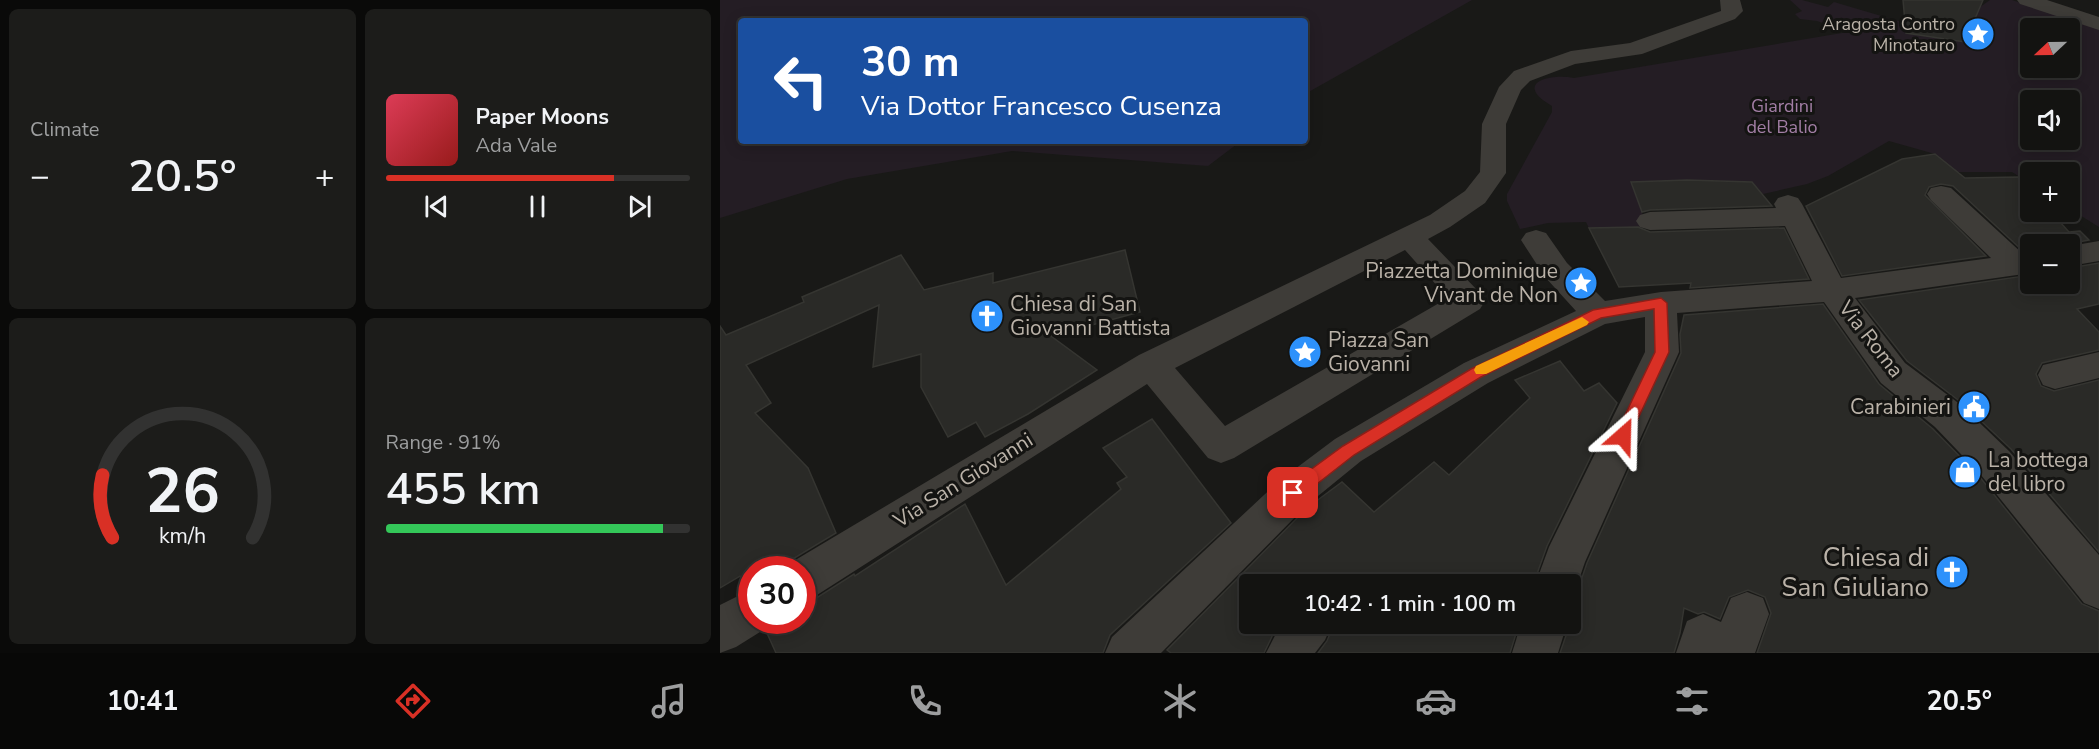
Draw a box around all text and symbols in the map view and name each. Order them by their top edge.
place label: Aragosta Contro Minotauro [1822,12,1955,57]
place icon: Aragosta Contro Minotauro [1960,16,1996,52]
north arrow [2020,18,2080,78]
map controls [2020,18,2080,294]
text: 30 m [861,34,960,91]
icon: left [762,42,840,120]
text: Via Dottor Francesco Cusenza [861,88,1222,125]
button: sound [2020,90,2080,150]
park label: Giardini del Balio [1746,94,1818,139]
text: Paper Moons [476,102,609,132]
text: Climate [30,116,99,143]
text: Ada Vale [476,132,557,159]
text: 20.5° [128,146,237,207]
text: − [30,154,50,199]
text: + [315,154,334,199]
button: + [2020,162,2080,222]
icon: previous [420,190,453,223]
icon: pause [521,190,554,223]
icon: next [623,190,656,223]
button: − [2020,234,2080,294]
place label: Piazzetta Dominique Vivant de Non [1365,257,1558,309]
place icon: Piazzetta Dominique Vivant de Non [1563,265,1599,301]
place label: Chiesa di San Giovanni Battista [1010,290,1171,342]
street label: Via Roma [1832,294,1910,383]
church icon: Chiesa di San Giovanni Battista [969,298,1005,334]
place label: Piazza San Giovanni [1328,326,1429,378]
place icon: Piazza San Giovanni [1287,334,1323,370]
public building icon: Carabinieri [1956,389,1992,425]
place label: Carabinieri [1850,393,1951,421]
position arrow [1591,404,1655,468]
street label: Via San Giovanni [887,426,1038,535]
text: Range · 91% [386,429,501,456]
place label: La bottega del libro [1988,446,2089,498]
text: 26 [145,449,220,534]
shop icon: La bottega del libro [1947,454,1983,490]
text: 455 km [386,459,541,520]
pin [1267,467,1318,518]
icon: arrive [1276,476,1309,509]
text: km/h [159,521,206,551]
place label: Chiesa di San Giuliano [1782,540,1929,605]
church icon: Chiesa di San Giuliano [1934,554,1970,590]
speed limit sign: 30 [738,556,816,634]
text: 10:42 · 1 min · 100 m [1304,589,1516,619]
icon: directions [392,680,434,722]
icon: music [648,680,690,722]
icon: phone [904,680,946,722]
icon: climate [1159,680,1201,722]
icon: car [1415,680,1457,722]
icon: filters [1671,680,1713,722]
text: 10:41 [107,683,178,720]
text: 20.5° [1927,683,1992,720]

